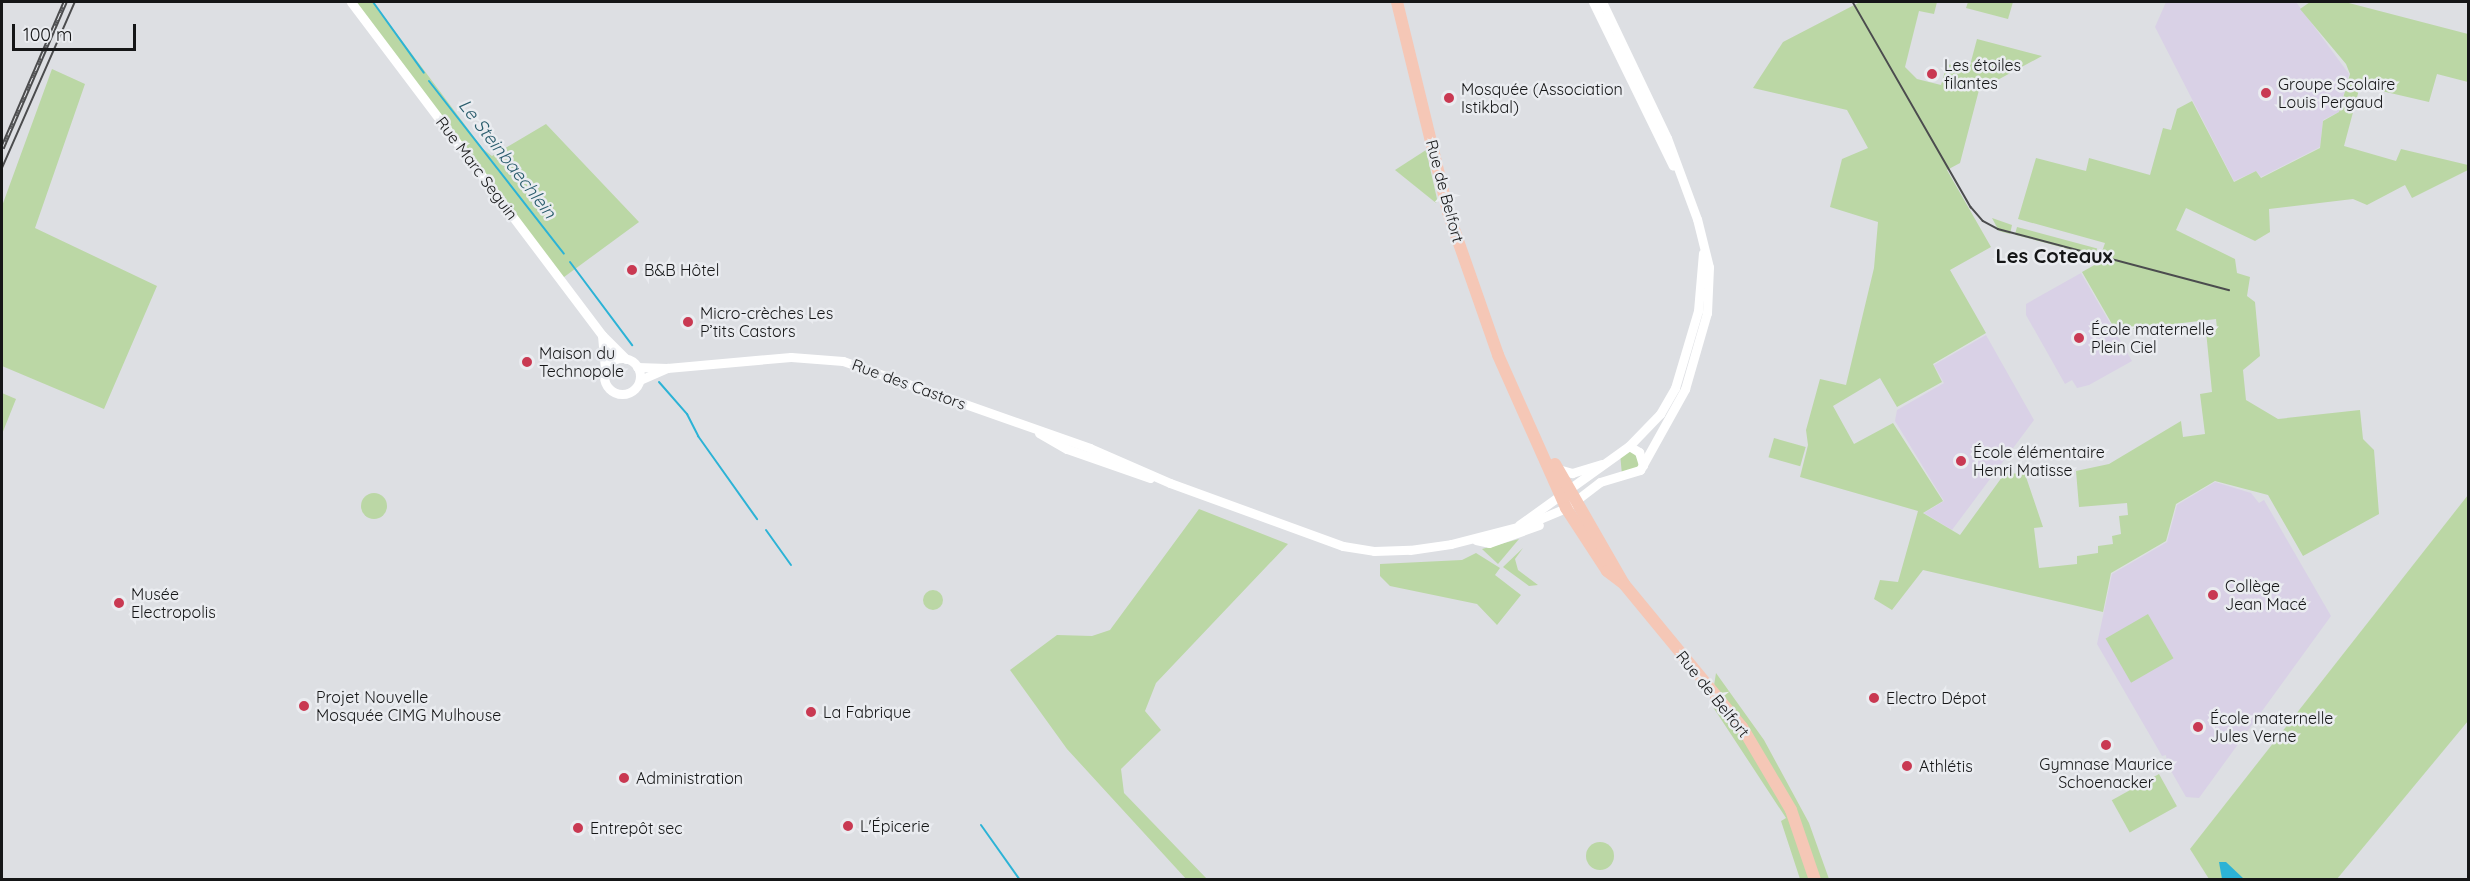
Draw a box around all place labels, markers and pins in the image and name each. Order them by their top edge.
place label: Les étoiles filantes [1944,55,2021,93]
marker: Les étoiles filantes [1925,67,1939,81]
place label: Groupe Scolaire Louis Pergaud [2278,74,2395,112]
place label: Mosquée (Association Istikbal) [1461,79,1623,117]
marker: Groupe Scolaire Louis Pergaud [2259,86,2273,100]
marker: Mosquée (Association Istikbal) [1442,91,1456,105]
place label: B&B Hôtel [644,260,719,280]
marker: B&B Hôtel [625,263,639,277]
place label: Micro-crèches Les P’tits Castors [700,303,833,341]
marker: Micro-crèches Les P’tits Castors [681,315,695,329]
place label: École maternelle Plein Ciel [2091,319,2214,357]
marker: École maternelle Plein Ciel [2072,331,2086,345]
place label: Maison du Technopole [539,343,624,381]
marker: Maison du Technopole [520,355,534,369]
place label: École élémentaire Henri Matisse [1973,442,2105,480]
marker: École élémentaire Henri Matisse [1954,454,1968,468]
place label: Collège Jean Macé [2225,576,2307,614]
place label: Musée Electropolis [131,584,216,622]
marker: Collège Jean Macé [2206,588,2220,602]
marker: Musée Electropolis [112,596,126,610]
place label: Projet Nouvelle Mosquée CIMG Mulhouse [316,687,501,725]
place label: Electro Dépot [1886,688,1987,708]
marker: Electro Dépot [1867,691,1881,705]
marker: Projet Nouvelle Mosquée CIMG Mulhouse [297,699,311,713]
place label: La Fabrique [823,702,911,722]
marker: La Fabrique [804,705,818,719]
place label: École maternelle Jules Verne [2210,708,2333,746]
marker: École maternelle Jules Verne [2191,720,2205,734]
marker: Gymnase Maurice Schoenacker [2099,738,2113,752]
place label: Gymnase Maurice Schoenacker [2039,754,2173,792]
place label: Athlétis [1919,756,1973,776]
marker: Athlétis [1900,759,1914,773]
place label: Administration [636,768,743,788]
marker: Administration [617,771,631,785]
place label: L'Épicerie [860,816,930,836]
place label: Entrepôt sec [590,818,683,838]
marker: L'Épicerie [841,819,855,833]
marker: Entrepôt sec [571,821,585,835]

